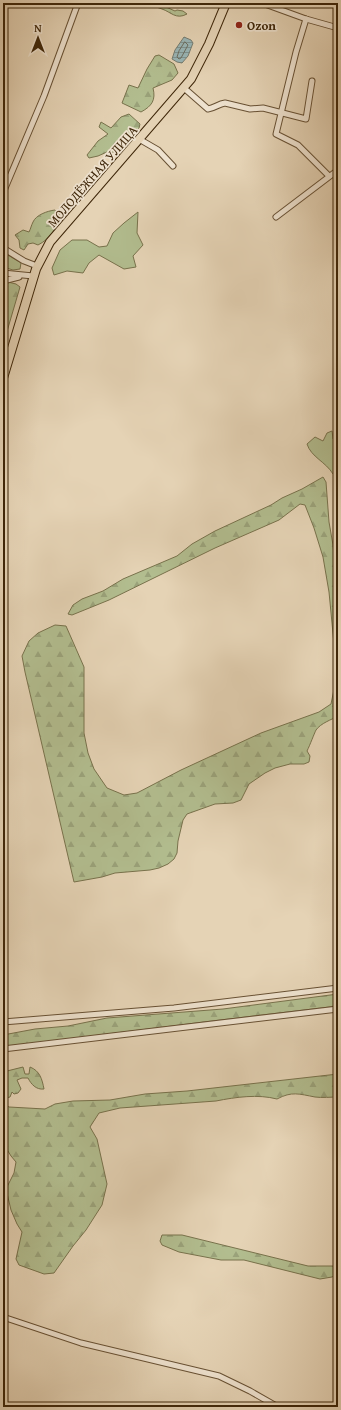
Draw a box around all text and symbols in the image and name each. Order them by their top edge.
place label: Ozon [247,16,276,35]
north arrow [18,18,58,58]
text: N [34,20,42,36]
marker: Ozon [234,20,244,30]
street label: МОЛОДЁЖНАЯ УЛИЦА [43,121,142,231]

